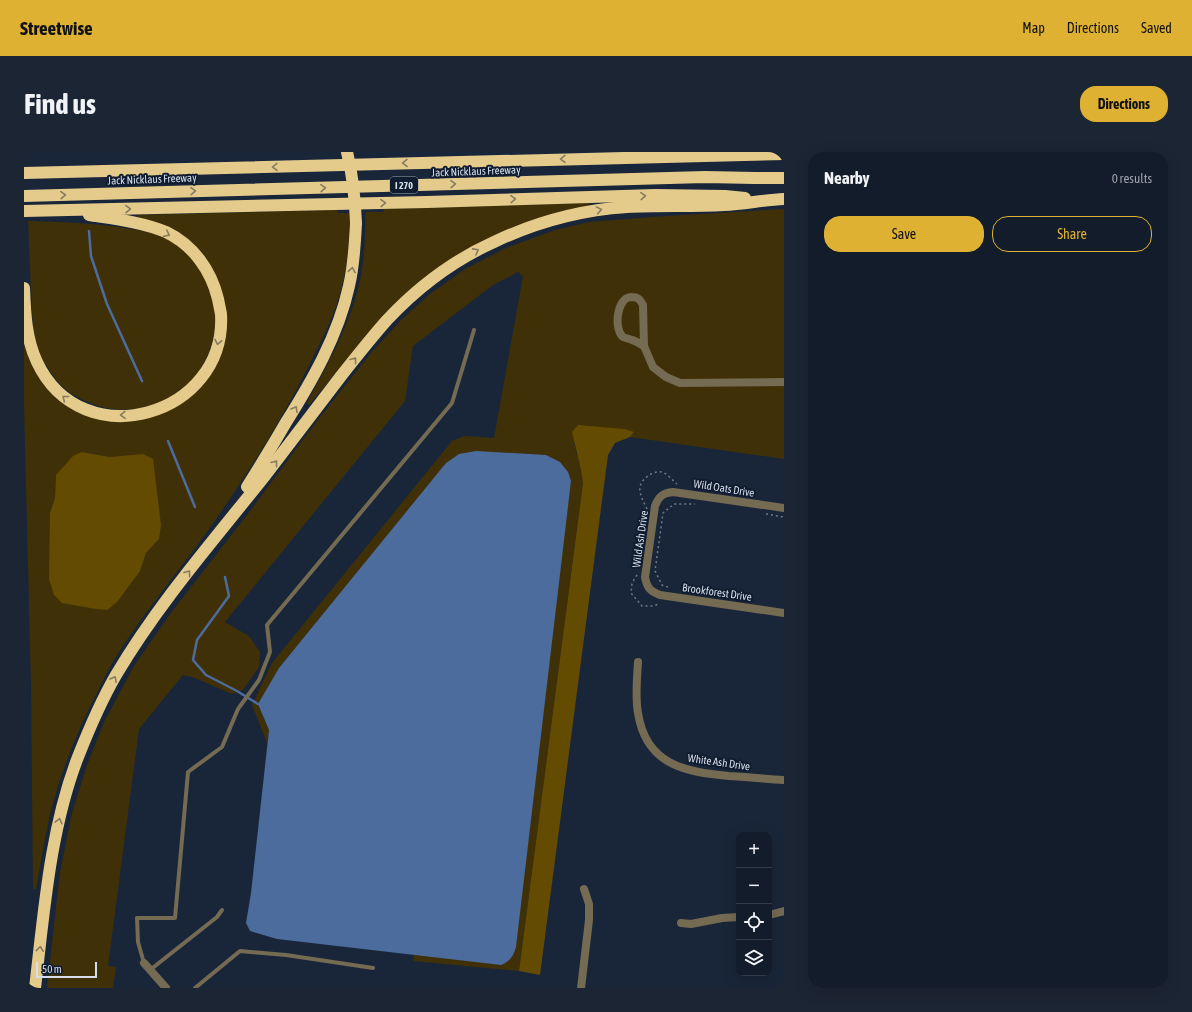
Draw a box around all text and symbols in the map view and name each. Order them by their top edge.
text: Streetwise [20,17,93,39]
text: Map [1022,20,1045,36]
text: Directions [1067,20,1119,36]
text: Saved [1141,20,1172,36]
button: Directions [1080,86,1168,122]
text: Find us [24,88,96,120]
one-way arrow [560,155,566,164]
one-way arrow [402,159,408,168]
one-way arrow [272,162,278,171]
street label: Jack Nicklaus Freeway [431,163,521,179]
text: Nearby [824,168,870,188]
street label: Jack Nicklaus Freeway [107,171,197,187]
text: 0 results [1112,171,1152,186]
road number: I 270 [390,177,418,193]
one-way arrow [450,180,456,188]
one-way arrow [320,183,326,192]
one-way arrow [190,187,196,195]
one-way arrow [60,190,66,199]
one-way arrow [640,191,646,200]
one-way arrow [510,195,516,204]
one-way arrow [380,199,386,207]
one-way arrow [125,205,131,213]
one-way arrow [595,207,602,215]
button: Save [824,216,984,252]
button: Share [992,216,1152,252]
one-way arrow [162,229,170,237]
one-way arrow [472,248,479,256]
one-way arrow [347,267,356,273]
one-way arrow [214,339,223,345]
one-way arrow [349,357,356,364]
one-way arrow [63,396,70,403]
one-way arrow [290,406,298,413]
one-way arrow [120,411,126,420]
one-way arrow [270,460,277,467]
street label: Wild Oats Drive [693,477,755,499]
street label: Wild Ash Drive [630,510,650,568]
one-way arrow [183,570,190,577]
street label: Brookforest Drive [682,581,752,603]
one-way arrow [109,676,116,683]
street label: White Ash Drive [687,752,751,772]
one-way arrow [55,818,63,824]
map controls [736,832,772,976]
button: + [736,832,772,868]
button: − [736,868,772,904]
button: locate [736,904,772,940]
button: layers [736,940,772,976]
one-way arrow [35,946,44,952]
scale bar [36,960,97,979]
text: 50 m [42,963,62,975]

